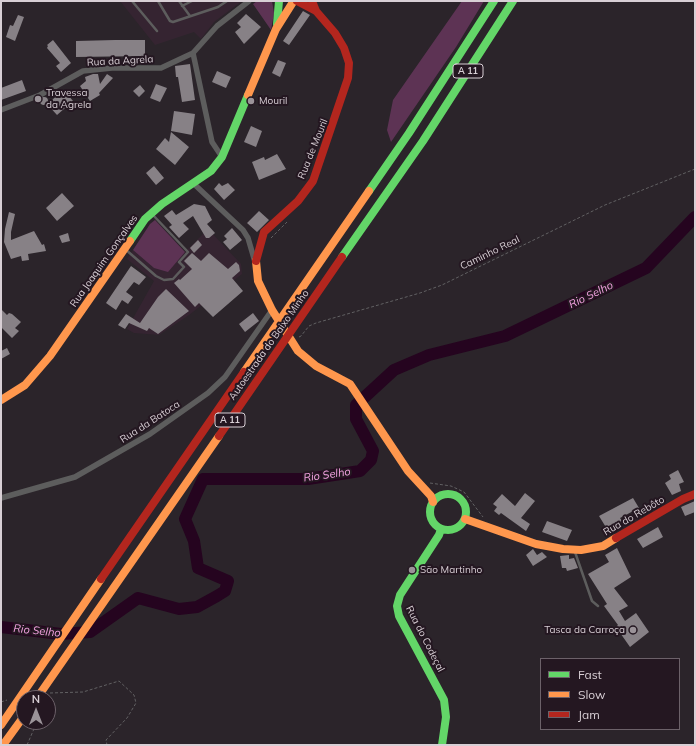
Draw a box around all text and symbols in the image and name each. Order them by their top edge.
street label: Rua da Agrela [86,53,154,69]
road number: A 11 [453,64,483,78]
place label: Travessa da Agrela [46,87,91,110]
marker: Travessa da Agrela [33,94,43,104]
place label: Mouril [259,95,287,107]
marker: Mouril [246,96,256,106]
street label: Rua de Mouril [295,117,331,181]
street label: Rua Joaquim Gonçalves [68,213,140,309]
street label: Caminho Real [458,233,522,273]
water label: Rio Selho [567,279,615,311]
street label: Autoestrada do Baixo Minho [226,288,312,402]
street label: Rua da Batoca [118,398,182,446]
road number: A 11 [215,413,245,427]
water label: Rio Selho [303,465,351,485]
street label: Rua do Rebôto [601,494,667,538]
place label: São Martinho [420,564,482,576]
marker: São Martinho [407,565,417,575]
street label: Rua do Codeçal [403,604,447,674]
water label: Rio Selho [13,622,61,640]
place label: Tasca da Carroça [544,624,625,636]
marker: Tasca da Carroça [628,625,638,635]
legend [540,658,680,730]
text: Fast [578,667,602,682]
text: Slow [578,687,606,702]
north arrow [16,690,56,730]
text: N [32,692,40,706]
text: Jam [578,707,600,722]

